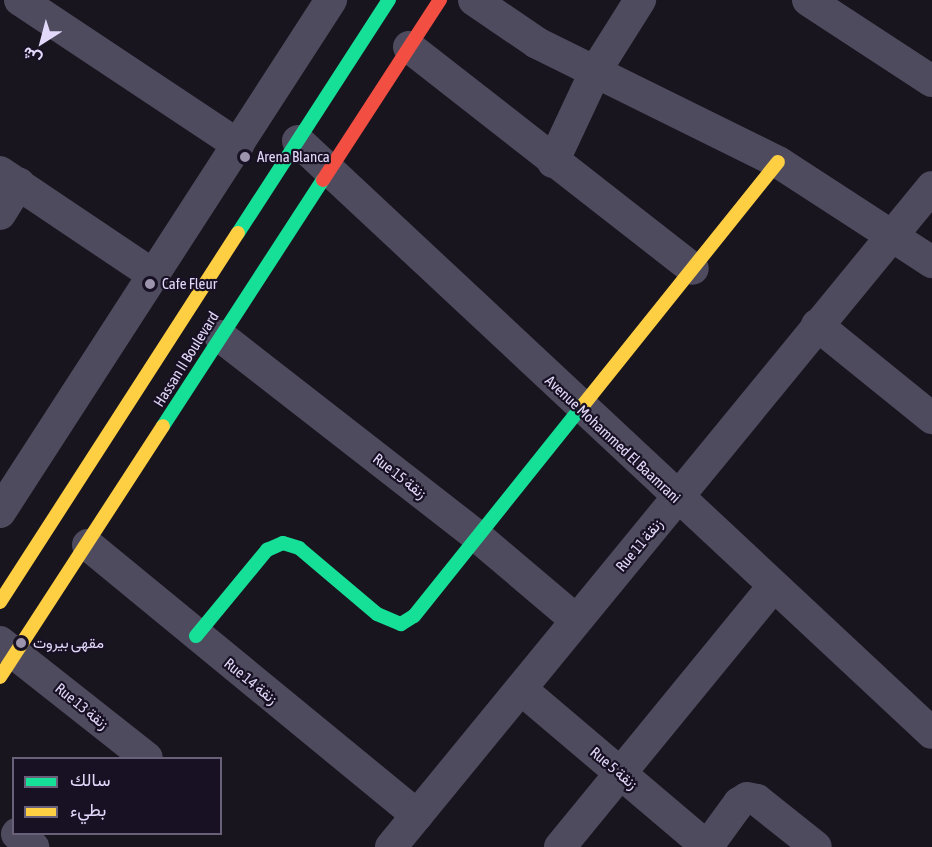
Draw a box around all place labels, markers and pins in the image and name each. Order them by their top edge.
place label: Arena Blanca [257,148,330,166]
marker: Arena Blanca [238,150,252,164]
place label: Cafe Fleur [162,275,217,293]
marker: Cafe Fleur [143,277,157,291]
place label: مقهى بيروت [33,634,104,652]
marker: مقهى بيروت [14,636,28,650]

